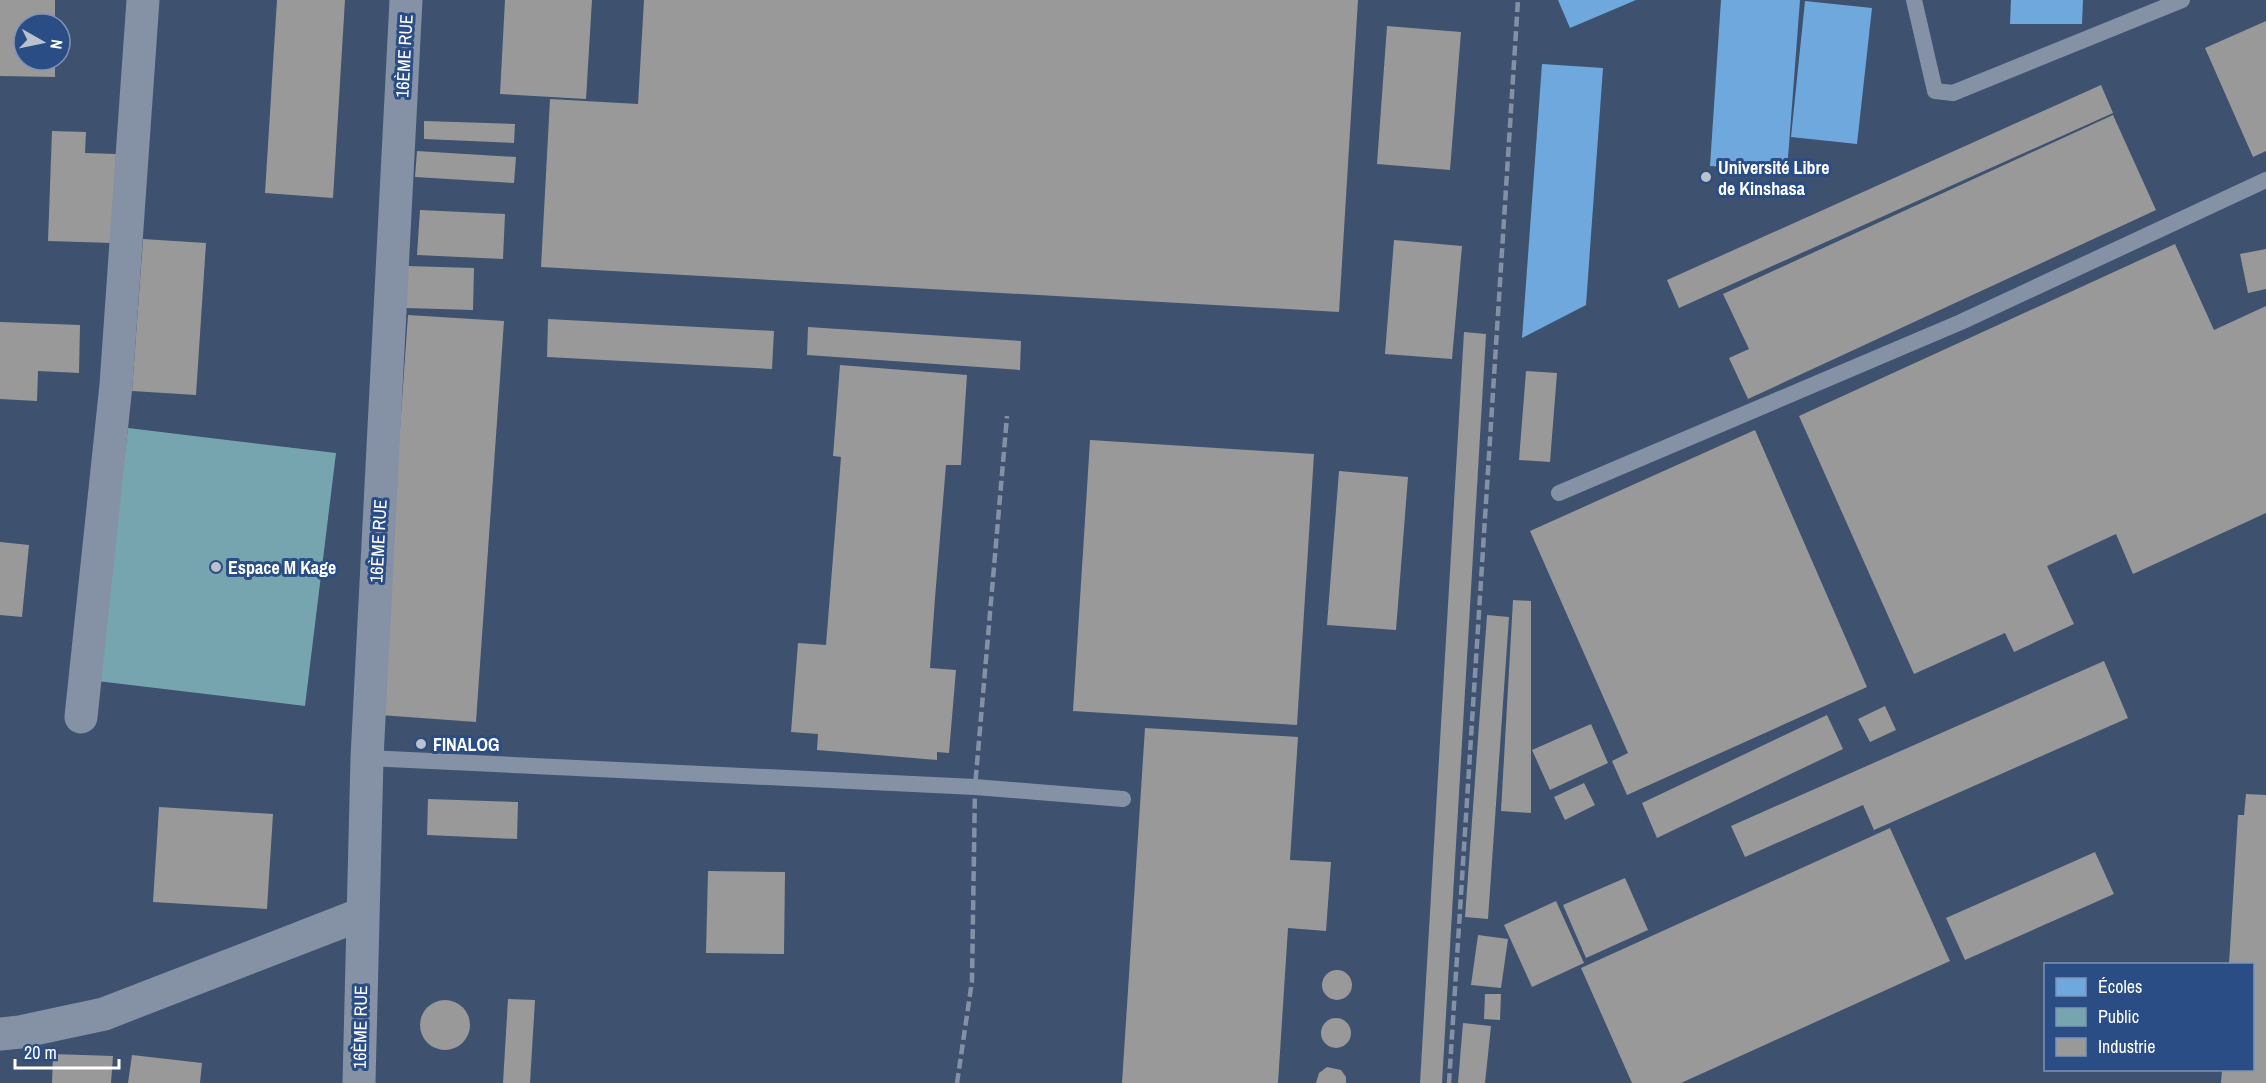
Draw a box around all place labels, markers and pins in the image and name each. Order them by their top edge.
place label: Université Libre de Kinshasa [1718,155,1830,201]
marker: Université Libre de Kinshasa [1699,170,1713,184]
place label: Espace M Kage [228,555,336,580]
marker: Espace M Kage [209,560,223,574]
place label: FINALOG [433,732,499,757]
marker: FINALOG [414,737,428,751]

